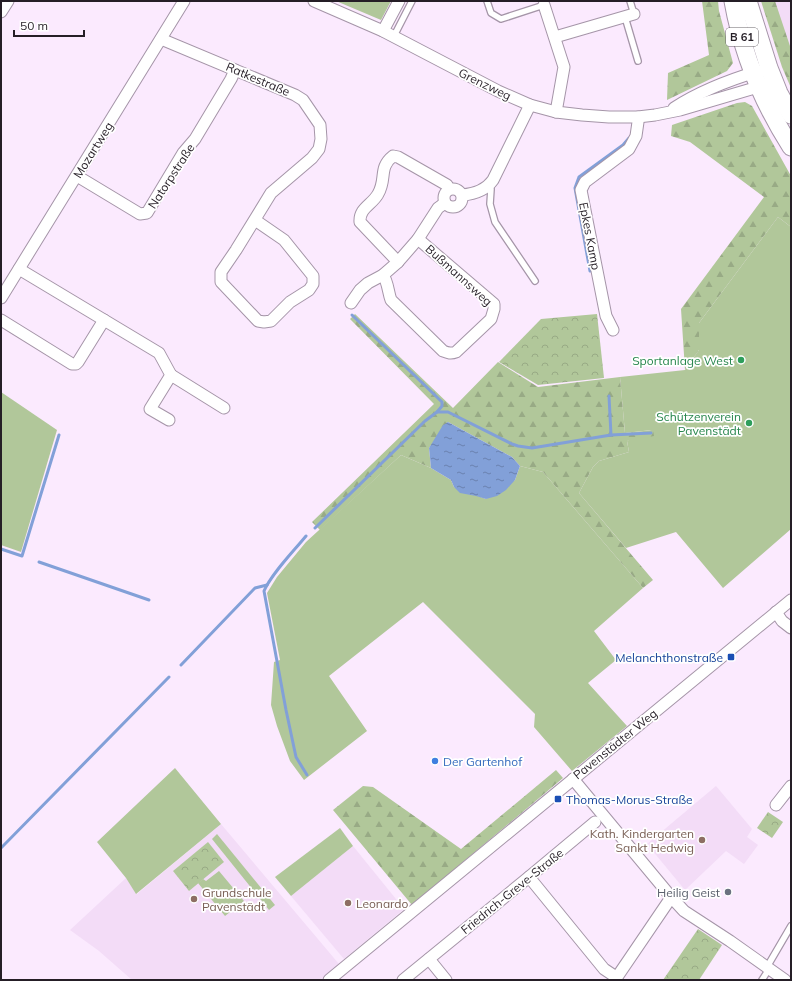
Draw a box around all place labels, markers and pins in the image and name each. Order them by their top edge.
place label: Sportanlage West [632,353,733,368]
marker: Sportanlage West [736,355,746,365]
place label: Schützenverein Pavenstädt [656,409,741,438]
marker: Schützenverein Pavenstädt [744,418,754,428]
place label: Melanchthonstraße [615,650,723,665]
marker: Melanchthonstraße [726,652,736,662]
place label: Der Gartenhof [443,754,523,769]
marker: Der Gartenhof [430,756,440,766]
place label: Thomas-Morus-Straße [566,792,693,807]
marker: Thomas-Morus-Straße [553,794,563,804]
place label: Kath. Kindergarten Sankt Hedwig [590,826,694,855]
marker: Kath. Kindergarten Sankt Hedwig [697,835,707,845]
place label: Grundschule Pavenstädt [202,885,272,914]
place label: Heilig Geist [657,885,720,900]
marker: Heilig Geist [723,887,733,897]
marker: Grundschule Pavenstädt [189,894,199,904]
place label: Leonardo [356,896,409,911]
marker: Leonardo [343,898,353,908]

